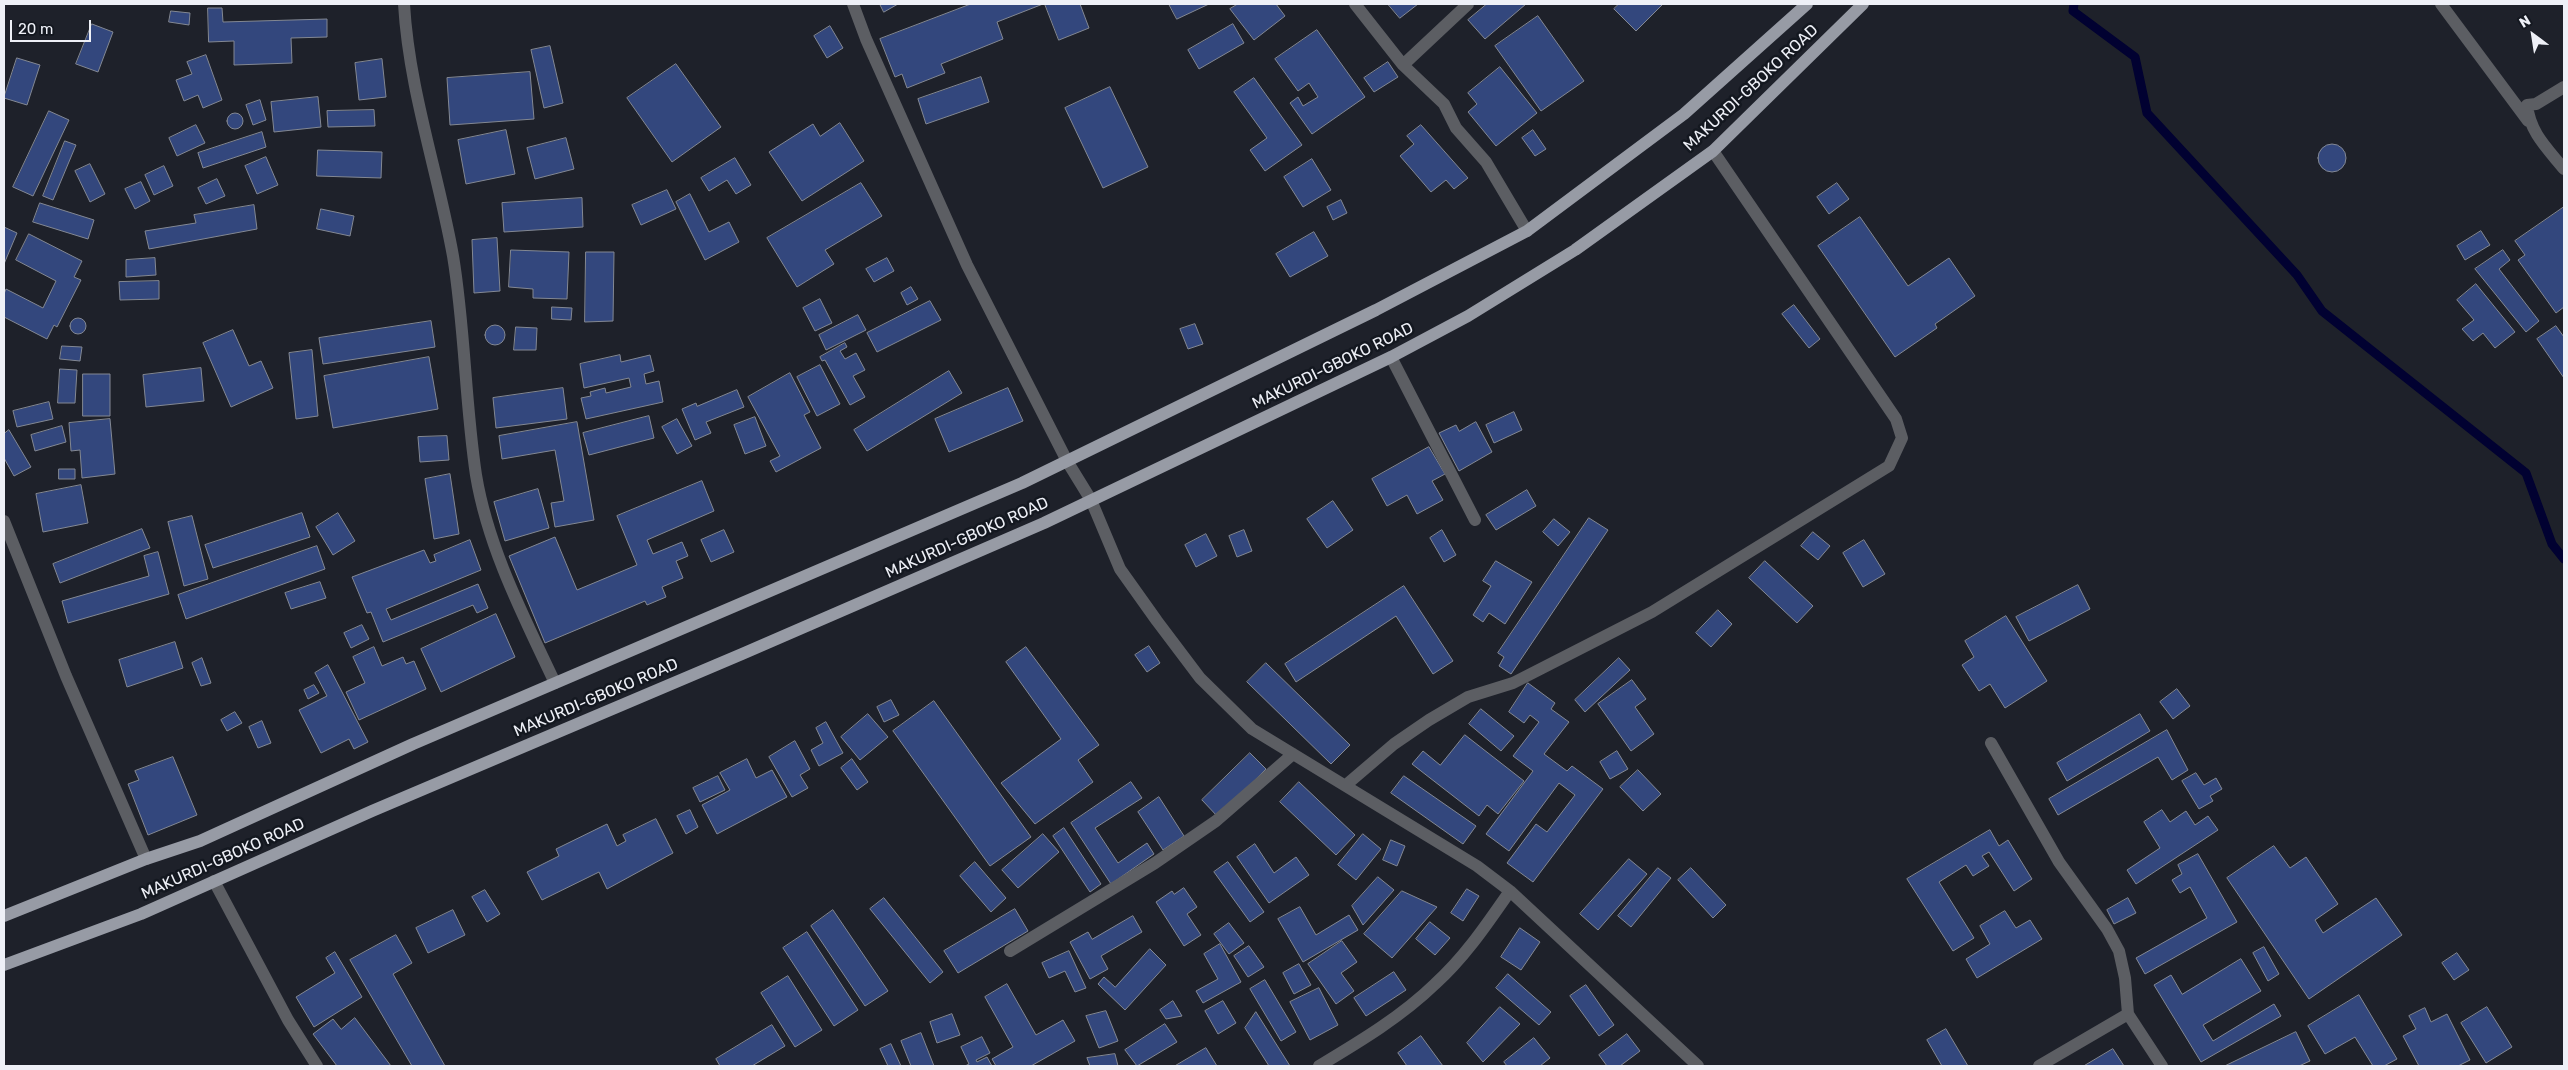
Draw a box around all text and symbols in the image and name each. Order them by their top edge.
scale bar [12,10,94,42]
north arrow [2508,10,2558,60]
text: N [2516,12,2534,32]
text: 20 m [18,20,53,38]
street label: MAKURDI-GBOKO ROAD [1680,21,1822,155]
street label: MAKURDI-GBOKO ROAD [1249,319,1417,413]
street label: MAKURDI-GBOKO ROAD [882,493,1052,583]
street label: MAKURDI-GBOKO ROAD [511,655,681,741]
street label: MAKURDI-GBOKO ROAD [138,814,308,904]

